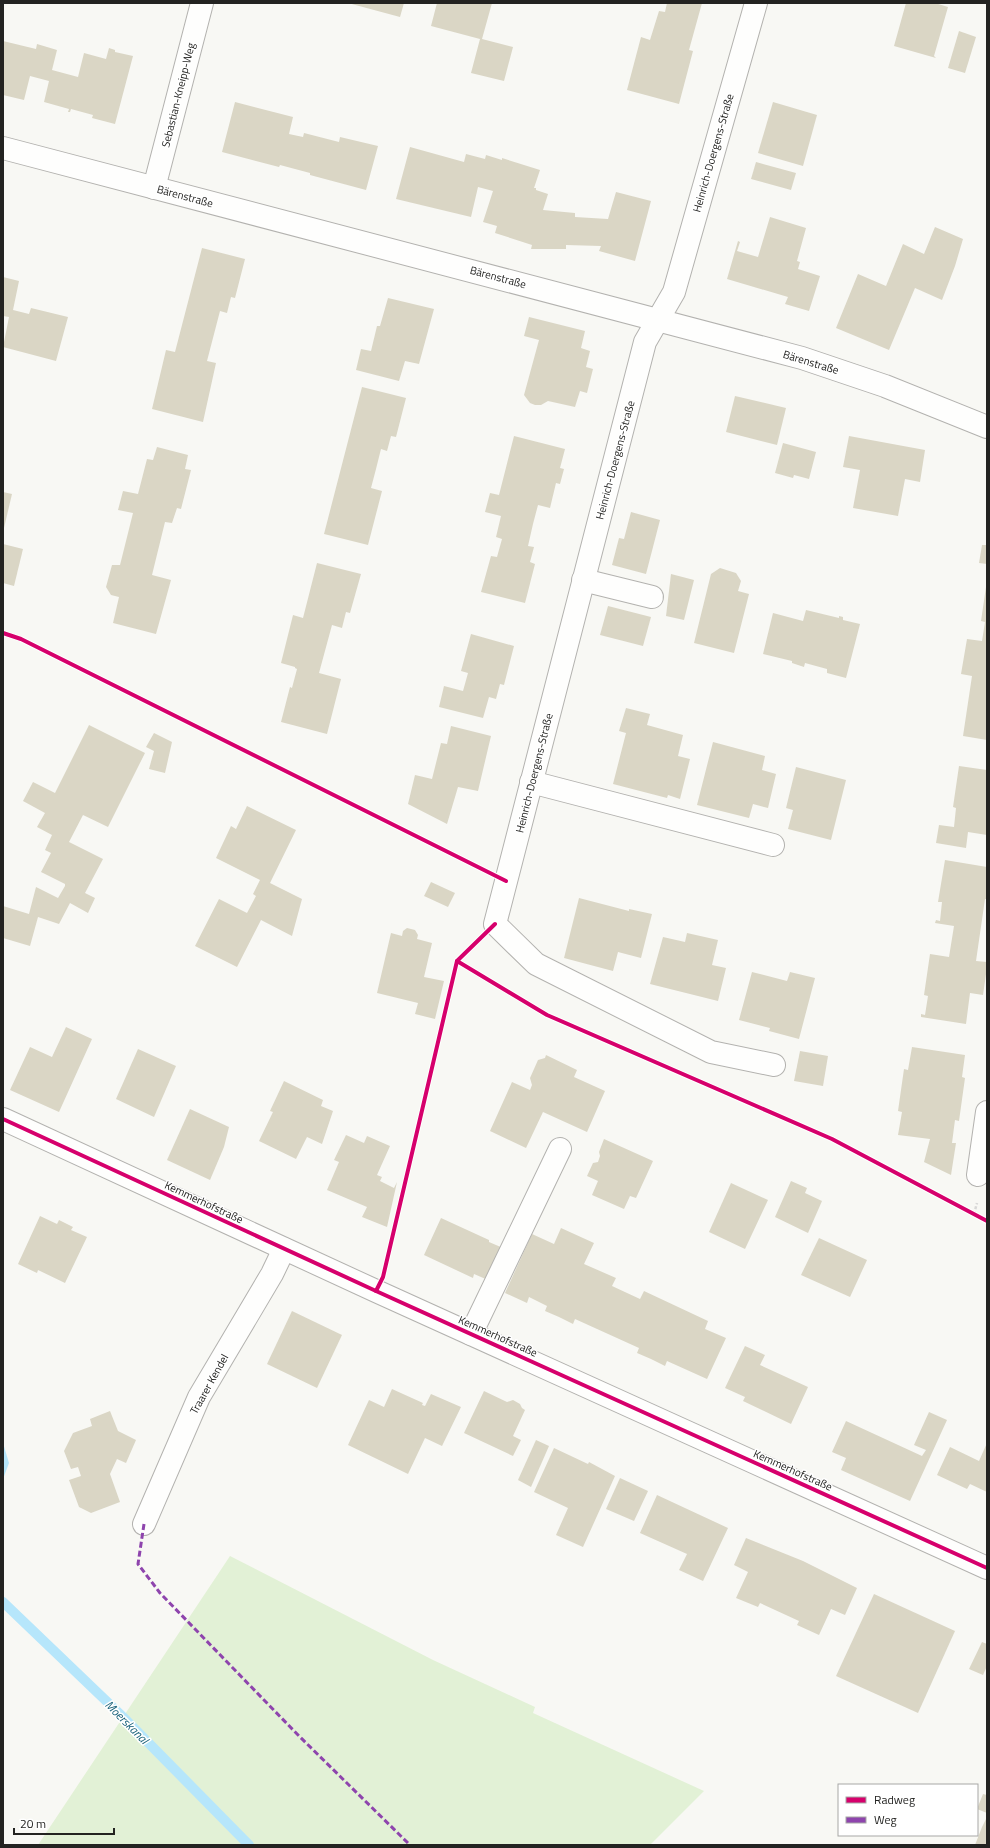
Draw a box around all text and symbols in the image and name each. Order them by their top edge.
street label: Sebastian-Kneipp-Weg [157,41,199,149]
street label: Heinrich-Doergens-Straße [688,91,738,214]
street label: Bärenstraße [155,181,215,211]
street label: Bärenstraße [468,262,528,292]
street label: Bärenstraße [781,346,841,378]
street label: Heinrich-Doergens-Straße [591,398,639,521]
street label: Heinrich-Doergens-Straße [511,711,557,834]
street label: Kemmerhofstraße [162,1177,246,1227]
street label: Kemmerhofstraße [456,1311,540,1361]
street label: Traarer Kendel [186,1351,232,1417]
street label: Kemmerhofstraße [751,1445,835,1495]
water label: Moerskanal [101,1696,154,1749]
legend [838,1784,978,1836]
text: Radweg [874,1790,915,1809]
scale bar [14,1810,114,1836]
text: Weg [874,1810,897,1829]
text: 20 m [20,1814,46,1833]

